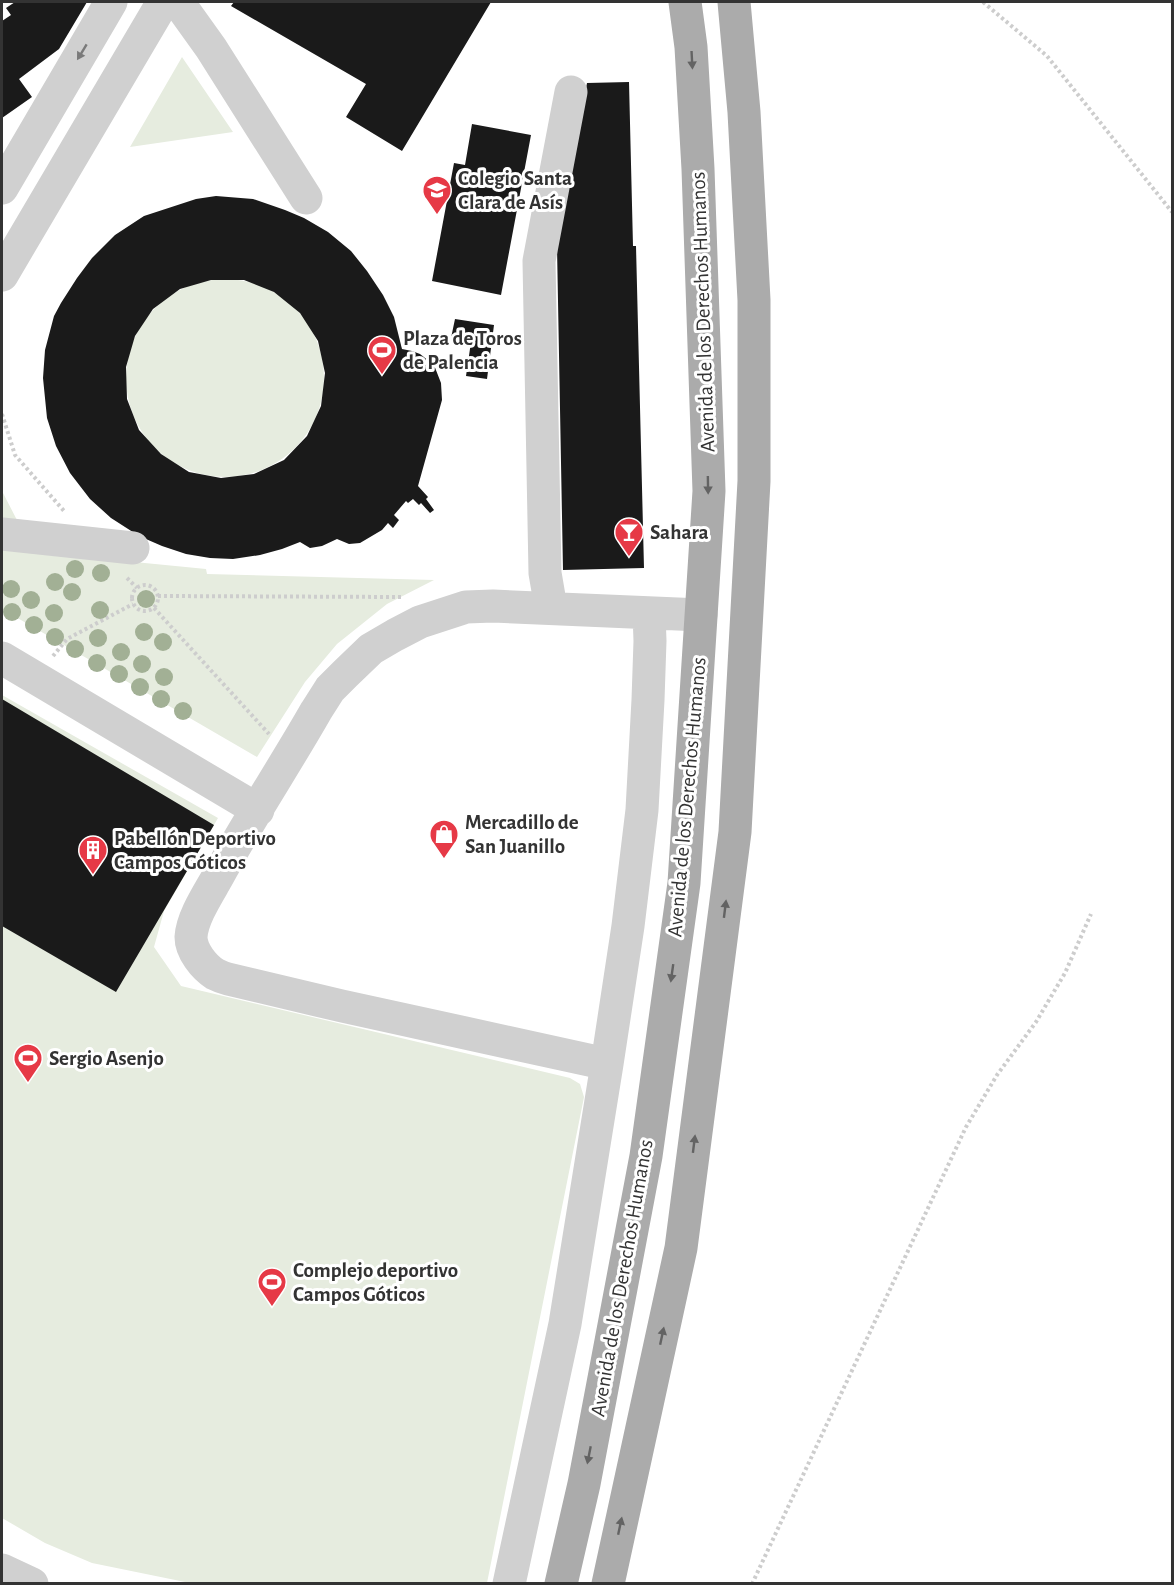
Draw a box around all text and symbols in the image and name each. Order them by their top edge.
one-way arrow [76,44,87,60]
one-way arrow [687,50,696,69]
place label: Colegio Santa Clara de Asís [458,168,572,213]
street label: Avenida de los Derechos Humanos [688,171,718,453]
school or university icon: Colegio Santa Clara de Asís [421,174,453,216]
place label: Plaza de Toros de Palencia [403,328,522,373]
sports icon: Plaza de Toros de Palencia [366,334,398,376]
one-way arrow [703,476,713,495]
bar icon: Sahara [613,516,645,558]
place label: Sahara [650,522,709,543]
street label: Avenida de los Derechos Humanos [664,656,710,938]
place label: Mercadillo de San Juanillo [465,812,579,857]
shop icon: Mercadillo de San Juanillo [428,818,460,860]
place label: Pabellón Deportivo Campos Góticos [114,828,276,873]
building icon: Pabellón Deportivo Campos Góticos [77,834,109,876]
one-way arrow [720,899,730,918]
one-way arrow [667,963,676,982]
sports icon: Sergio Asenjo [12,1042,44,1084]
place label: Sergio Asenjo [49,1048,164,1069]
one-way arrow [690,1134,699,1153]
street label: Avenida de los Derechos Humanos [587,1138,657,1418]
place label: Complejo deportivo Campos Góticos [293,1260,458,1305]
sports icon: Complejo deportivo Campos Góticos [256,1266,288,1308]
one-way arrow [657,1326,667,1345]
one-way arrow [584,1445,593,1464]
one-way arrow [616,1517,626,1536]

